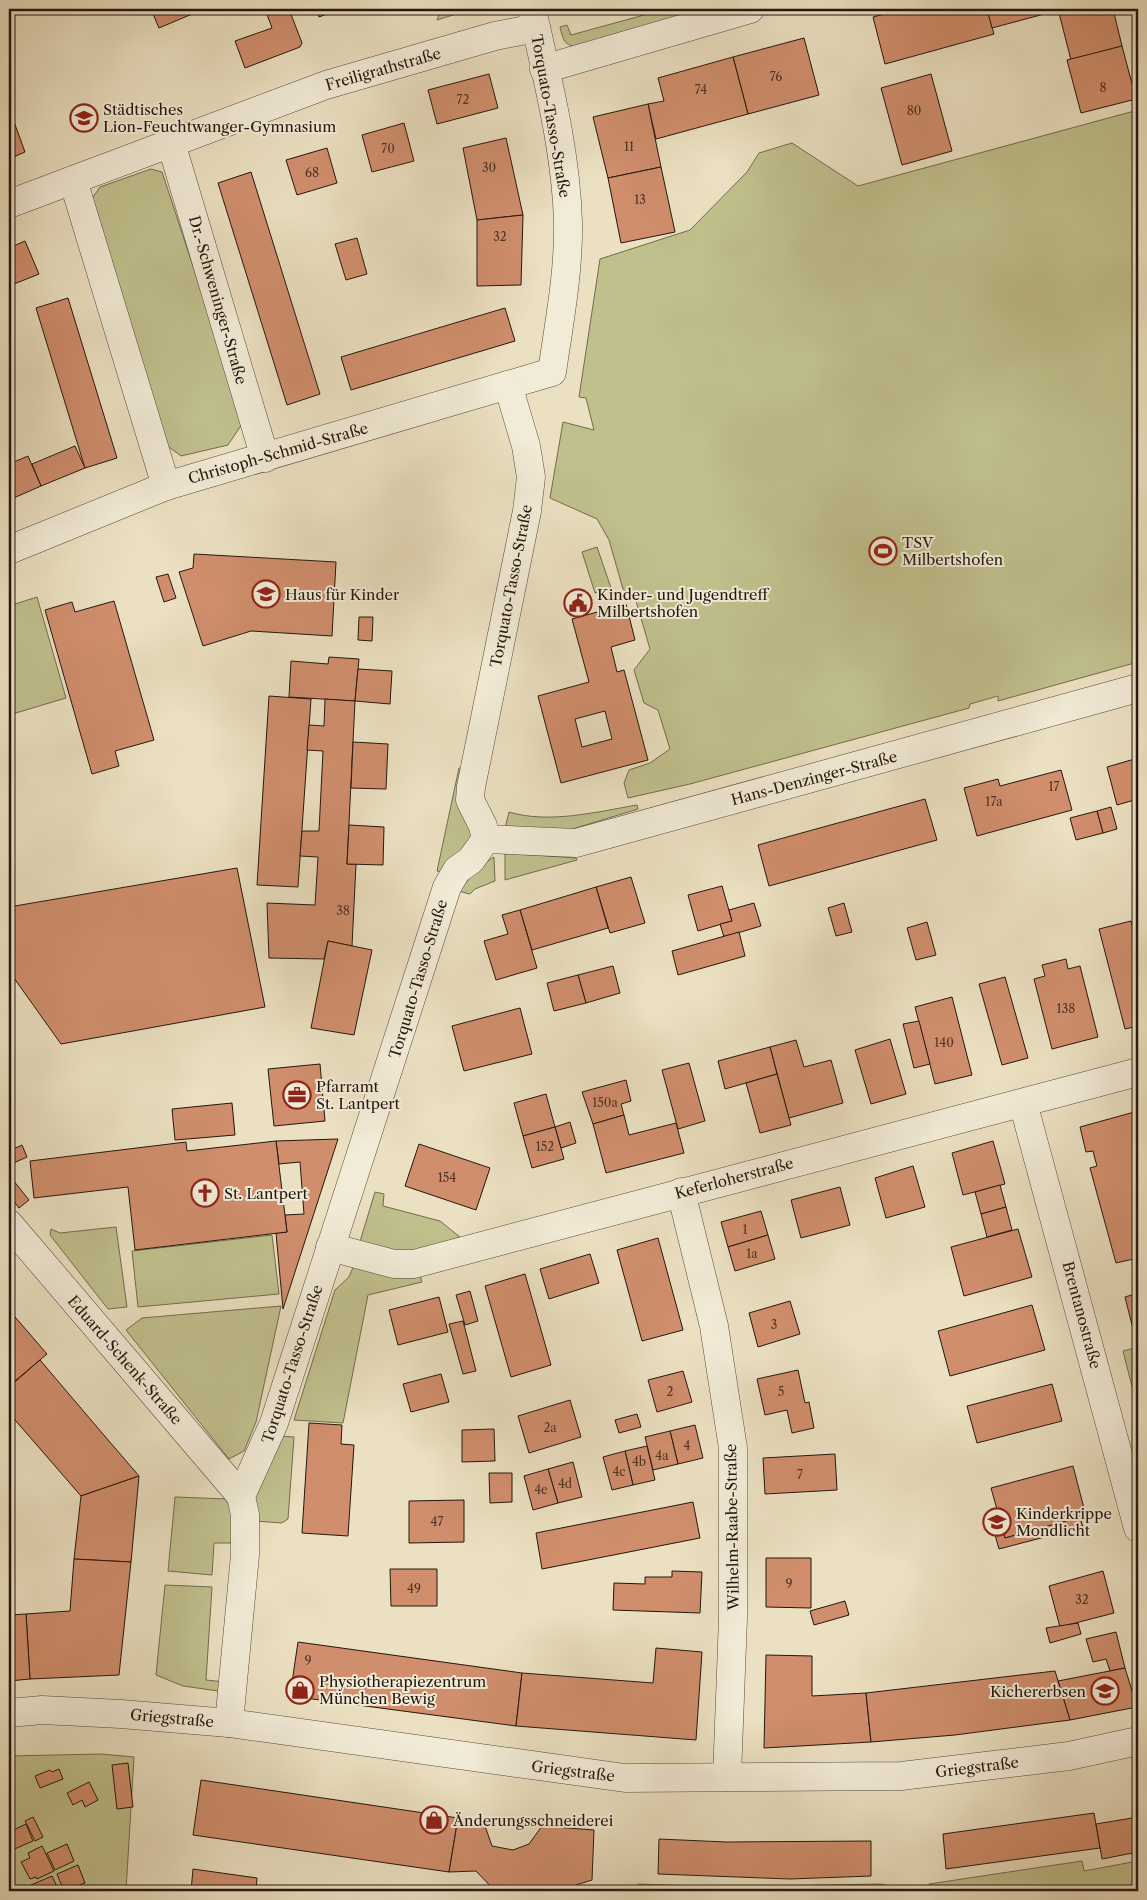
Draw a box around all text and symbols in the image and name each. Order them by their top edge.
street label: Torquato-Tasso-Straße [527,33,575,199]
street label: Freiligrathstraße [323,43,443,95]
house number: 76 [770,69,782,84]
house number: 8 [1099,80,1107,95]
house number: 74 [695,82,707,97]
house number: 72 [457,92,470,107]
place label: Städtisches Lion-Feuchtwanger-Gymnasium [103,100,336,136]
school or university icon: Städtisches Lion-Feuchtwanger-Gymnasium [69,103,99,133]
house number: 80 [907,103,921,118]
house number: 11 [624,139,634,154]
house number: 70 [381,141,395,156]
house number: 30 [482,160,496,175]
house number: 68 [305,165,319,180]
house number: 13 [634,192,646,207]
street label: Dr.-Schweninger-Straße [185,213,251,387]
house number: 32 [493,229,507,244]
street label: Christoph-Schmid-Straße [186,418,370,488]
street label: Torquato-Tasso-Straße [486,503,536,669]
place label: TSV Milbertshofen [902,533,1004,569]
sports icon: TSV Milbertshofen [868,536,898,566]
school or university icon: Haus für Kinder [251,579,281,609]
place label: Haus für Kinder [285,585,400,604]
place label: Kinder- und Jugendtreff Milbertshofen [597,585,770,621]
public building icon: Kinder- und Jugendtreff Milbertshofen [563,588,593,618]
street label: Hans-Denzinger-Straße [729,747,899,809]
house number: 17 [1049,779,1060,794]
house number: 17a [985,794,1003,809]
street label: Torquato-Tasso-Straße [385,897,451,1061]
house number: 38 [336,903,350,918]
house number: 138 [1057,1001,1075,1016]
house number: 140 [934,1035,954,1050]
place label: Pfarramt St. Lantpert [316,1077,401,1113]
office icon: Pfarramt St. Lantpert [282,1080,312,1110]
house number: 150a [592,1095,618,1110]
house number: 152 [536,1139,554,1154]
street label: Keferloherstraße [673,1153,795,1203]
house number: 154 [438,1170,456,1185]
church icon: St. Lantpert [190,1178,220,1208]
place label: St. Lantpert [224,1184,309,1203]
house number: 1 [742,1222,748,1237]
house number: 1a [746,1246,758,1261]
street label: Brentanostraße [1058,1259,1106,1371]
street label: Torquato-Tasso-Straße [257,1282,327,1446]
street label: Eduard-Schenk-Straße [64,1292,186,1428]
house number: 3 [771,1317,777,1332]
house number: 2 [667,1384,674,1399]
house number: 5 [778,1384,784,1399]
house number: 2a [543,1420,557,1435]
house number: 4 [684,1438,691,1453]
street label: Wilhelm-Raabe-Straße [721,1443,743,1612]
house number: 4a [655,1448,669,1463]
house number: 4b [632,1454,646,1469]
house number: 4c [612,1464,626,1479]
house number: 7 [797,1467,803,1482]
house number: 4d [558,1476,573,1491]
house number: 4e [534,1482,548,1497]
place label: Kinderkrippe Mondlicht [1016,1504,1112,1540]
school or university icon: Kinderkrippe Mondlicht [982,1507,1012,1537]
house number: 47 [431,1514,444,1529]
house number: 9 [785,1576,793,1591]
house number: 49 [407,1581,421,1596]
house number: 32 [1075,1592,1089,1607]
house number: 9 [304,1653,312,1668]
place label: Physiotherapiezentrum München Bewig [319,1672,486,1708]
shop icon: Physiotherapiezentrum München Bewig [285,1675,315,1705]
school or university icon: Kichererbsen [1090,1676,1120,1706]
place label: Kichererbsen [990,1682,1087,1701]
street label: Griegstraße [129,1705,215,1731]
street label: Griegstraße [934,1752,1020,1782]
street label: Griegstraße [530,1756,616,1786]
shop icon: Änderungsschneiderei [419,1805,449,1835]
place label: Änderungsschneiderei [452,1811,614,1830]

